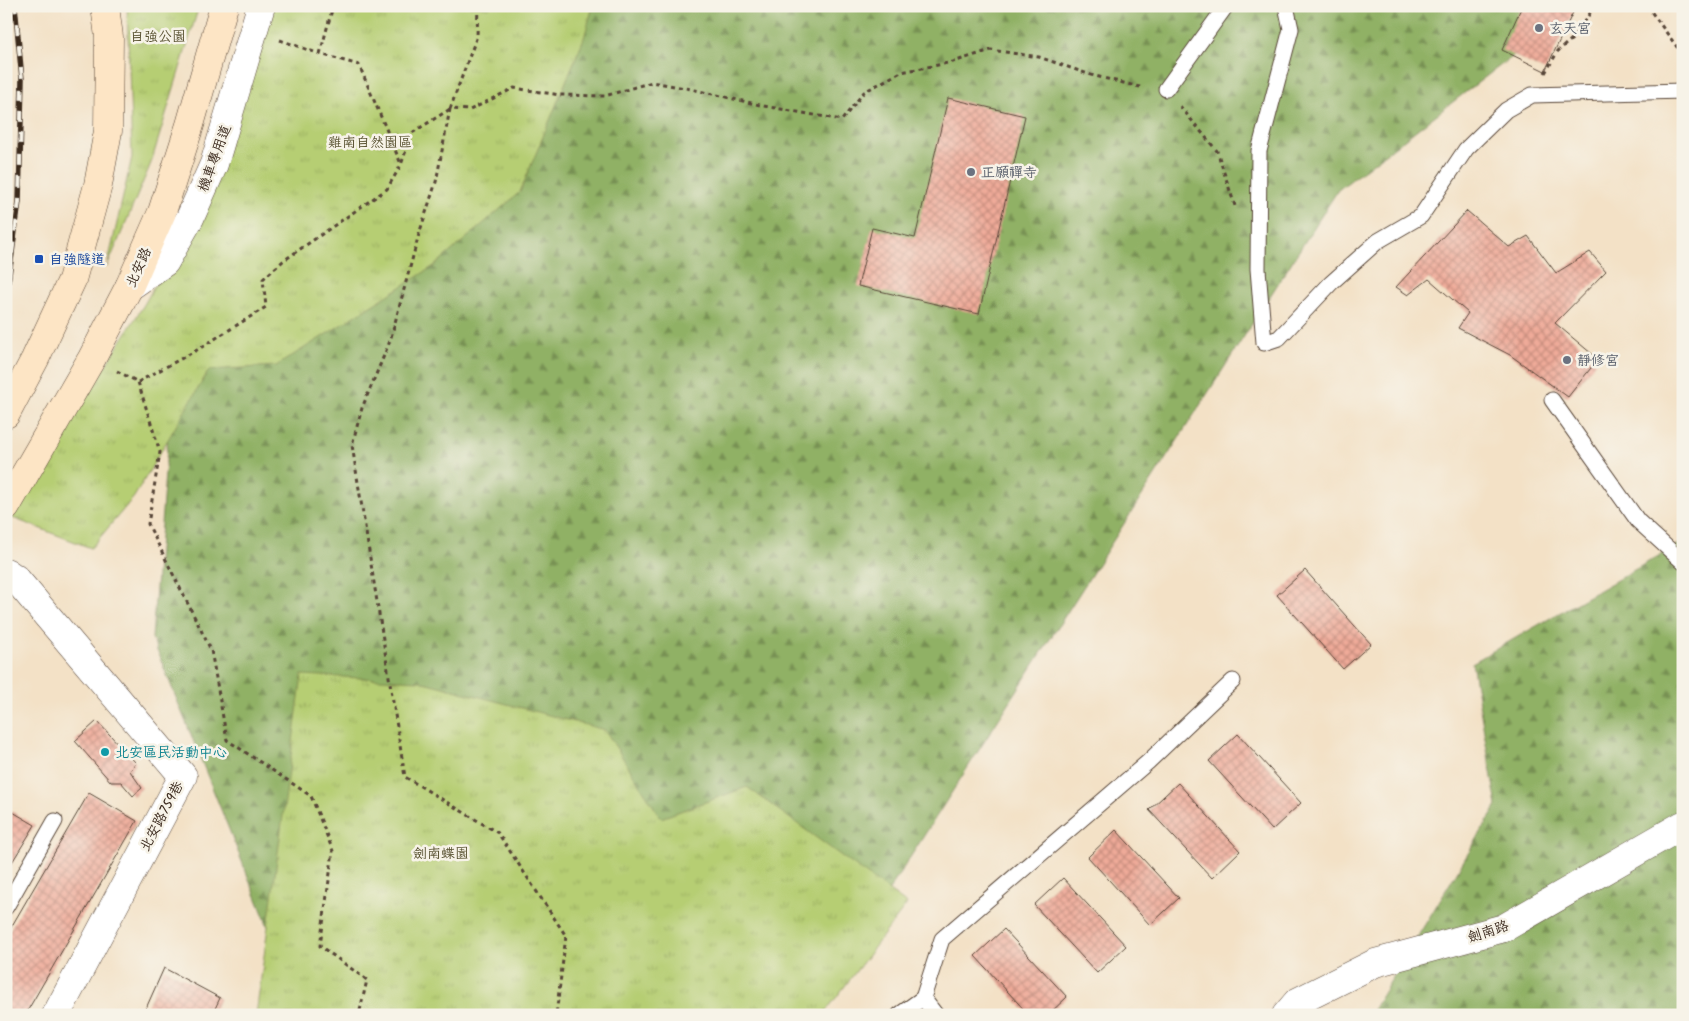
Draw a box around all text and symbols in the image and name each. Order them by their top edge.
place label: 玄天宮 [1549,18,1591,40]
marker: 玄天宮 [1533,22,1545,34]
park label: 自強公園 [130,26,186,48]
street label: 機車專用道 [193,122,237,195]
park label: 雞南自然園區 [328,132,412,154]
place label: 正願禪寺 [981,162,1037,184]
marker: 正願禪寺 [965,166,977,178]
street label: 北安路 [120,244,158,291]
place label: 自強隧道 [49,249,105,271]
marker: 自強隧道 [33,253,45,265]
place label: 靜修宮 [1577,350,1619,372]
marker: 靜修宮 [1561,354,1573,366]
place label: 北安區民活動中心 [115,742,227,764]
marker: 北安區民活動中心 [99,746,111,758]
street label: 北安路759巷 [134,777,190,856]
park label: 劍南蝶園 [413,843,469,865]
street label: 劍南路 [1465,915,1512,949]

